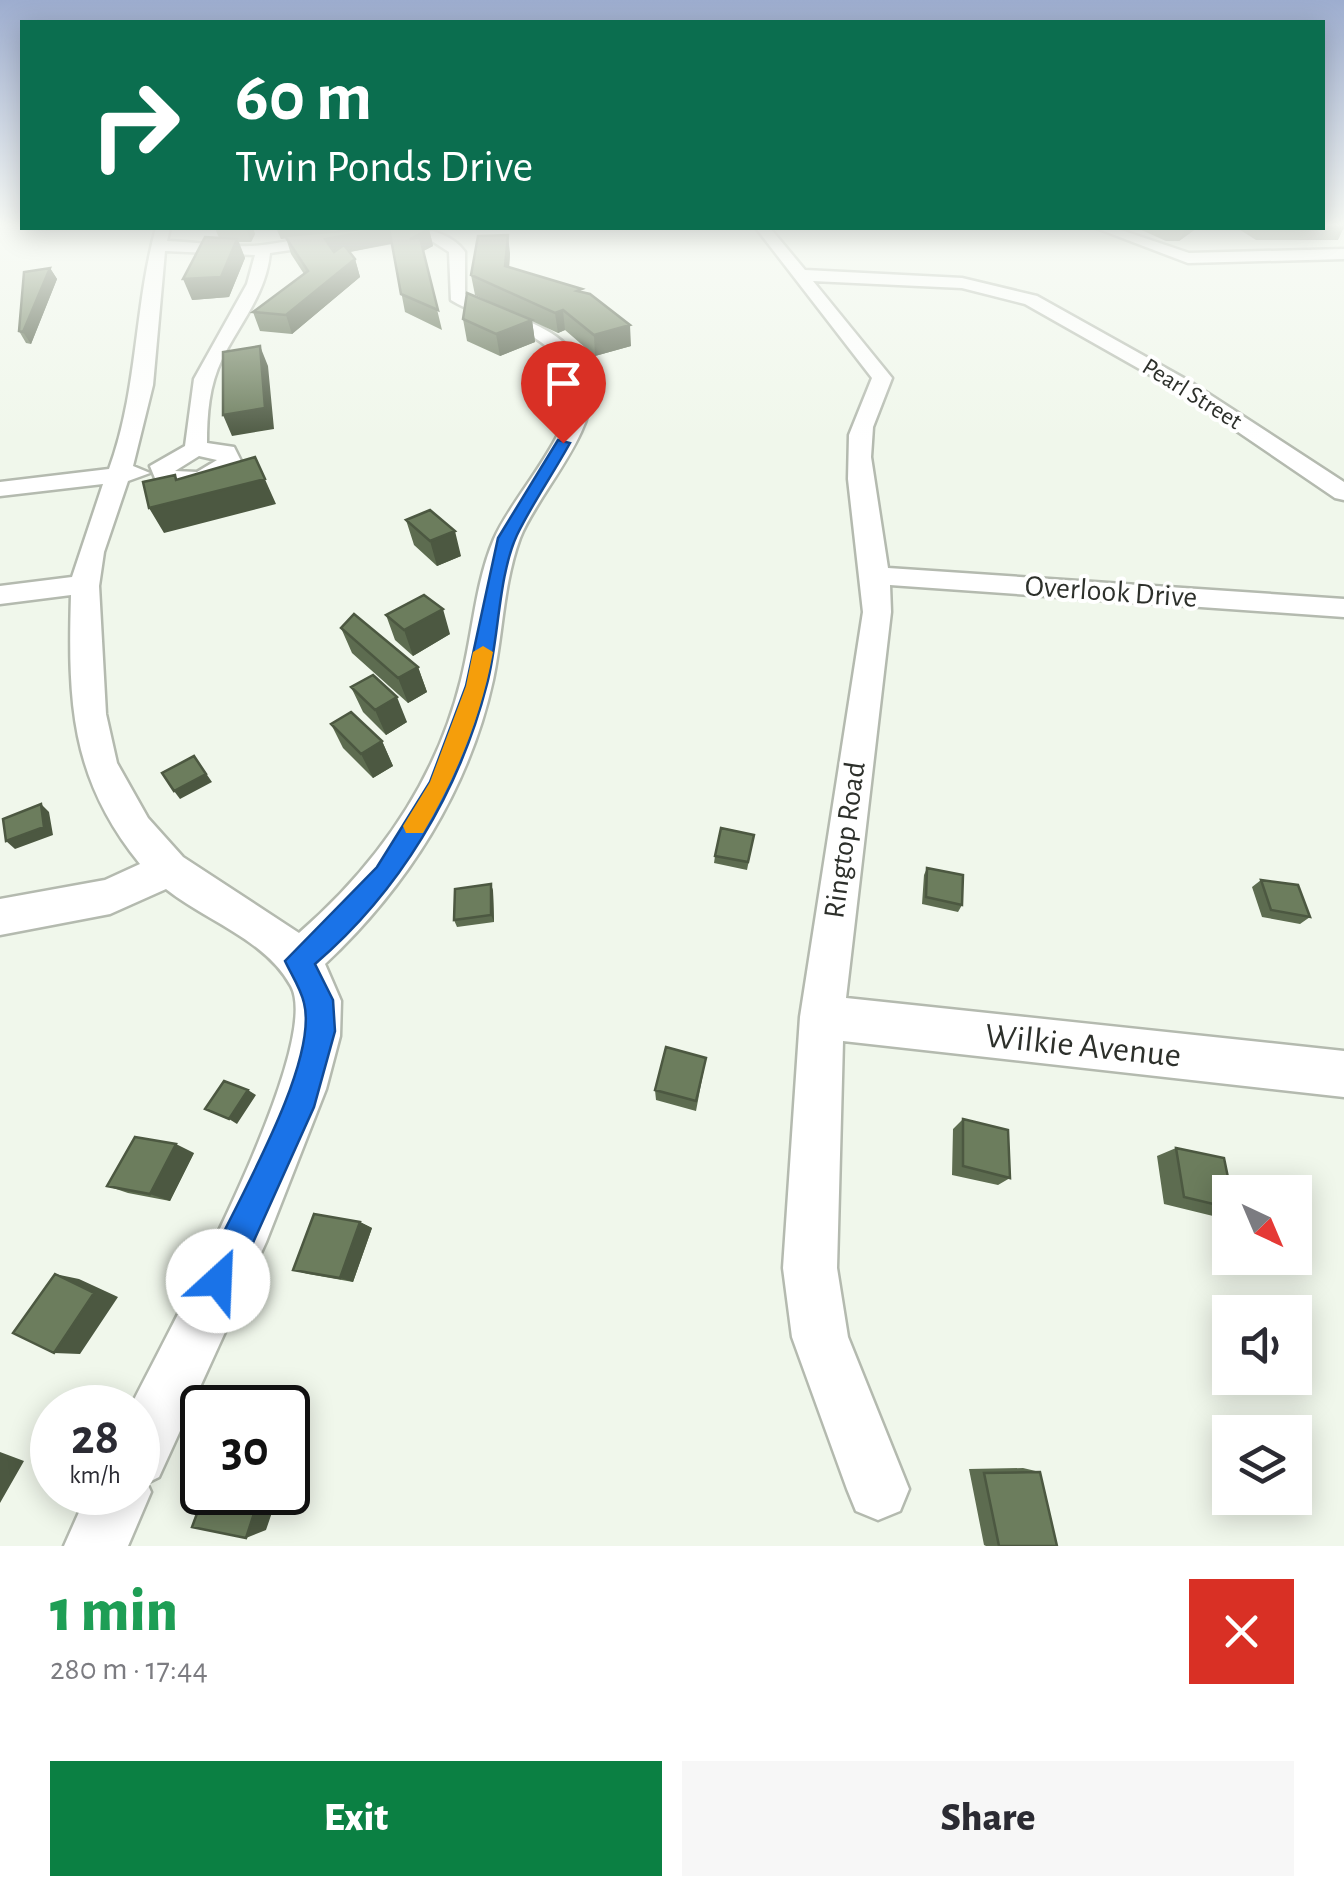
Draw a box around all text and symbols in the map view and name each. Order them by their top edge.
icon: right [70,60,200,190]
text: 60 m [235,63,372,133]
text: Twin Ponds Drive [235,145,533,190]
pin [521,341,606,444]
street label: Pearl Street [1138,354,1246,434]
icon: arrive [536,356,591,411]
street label: Overlook Drive [1024,571,1198,613]
street label: Ringtop Road [819,760,871,920]
street label: Wilkie Avenue [983,1018,1183,1074]
north arrow [1212,1175,1312,1275]
map controls [1212,1175,1312,1515]
position arrow [166,1229,270,1333]
button: sound [1212,1295,1312,1395]
speed limit sign: 30 [180,1385,310,1515]
text: 28 [71,1413,119,1463]
button: layers [1212,1415,1312,1515]
text: km/h [69,1463,121,1488]
button: close [1189,1579,1294,1684]
text: 1 min [50,1582,178,1642]
text: 280 m · 17:44 [50,1653,208,1685]
button: Exit [50,1761,662,1876]
button: Share [682,1761,1294,1876]

